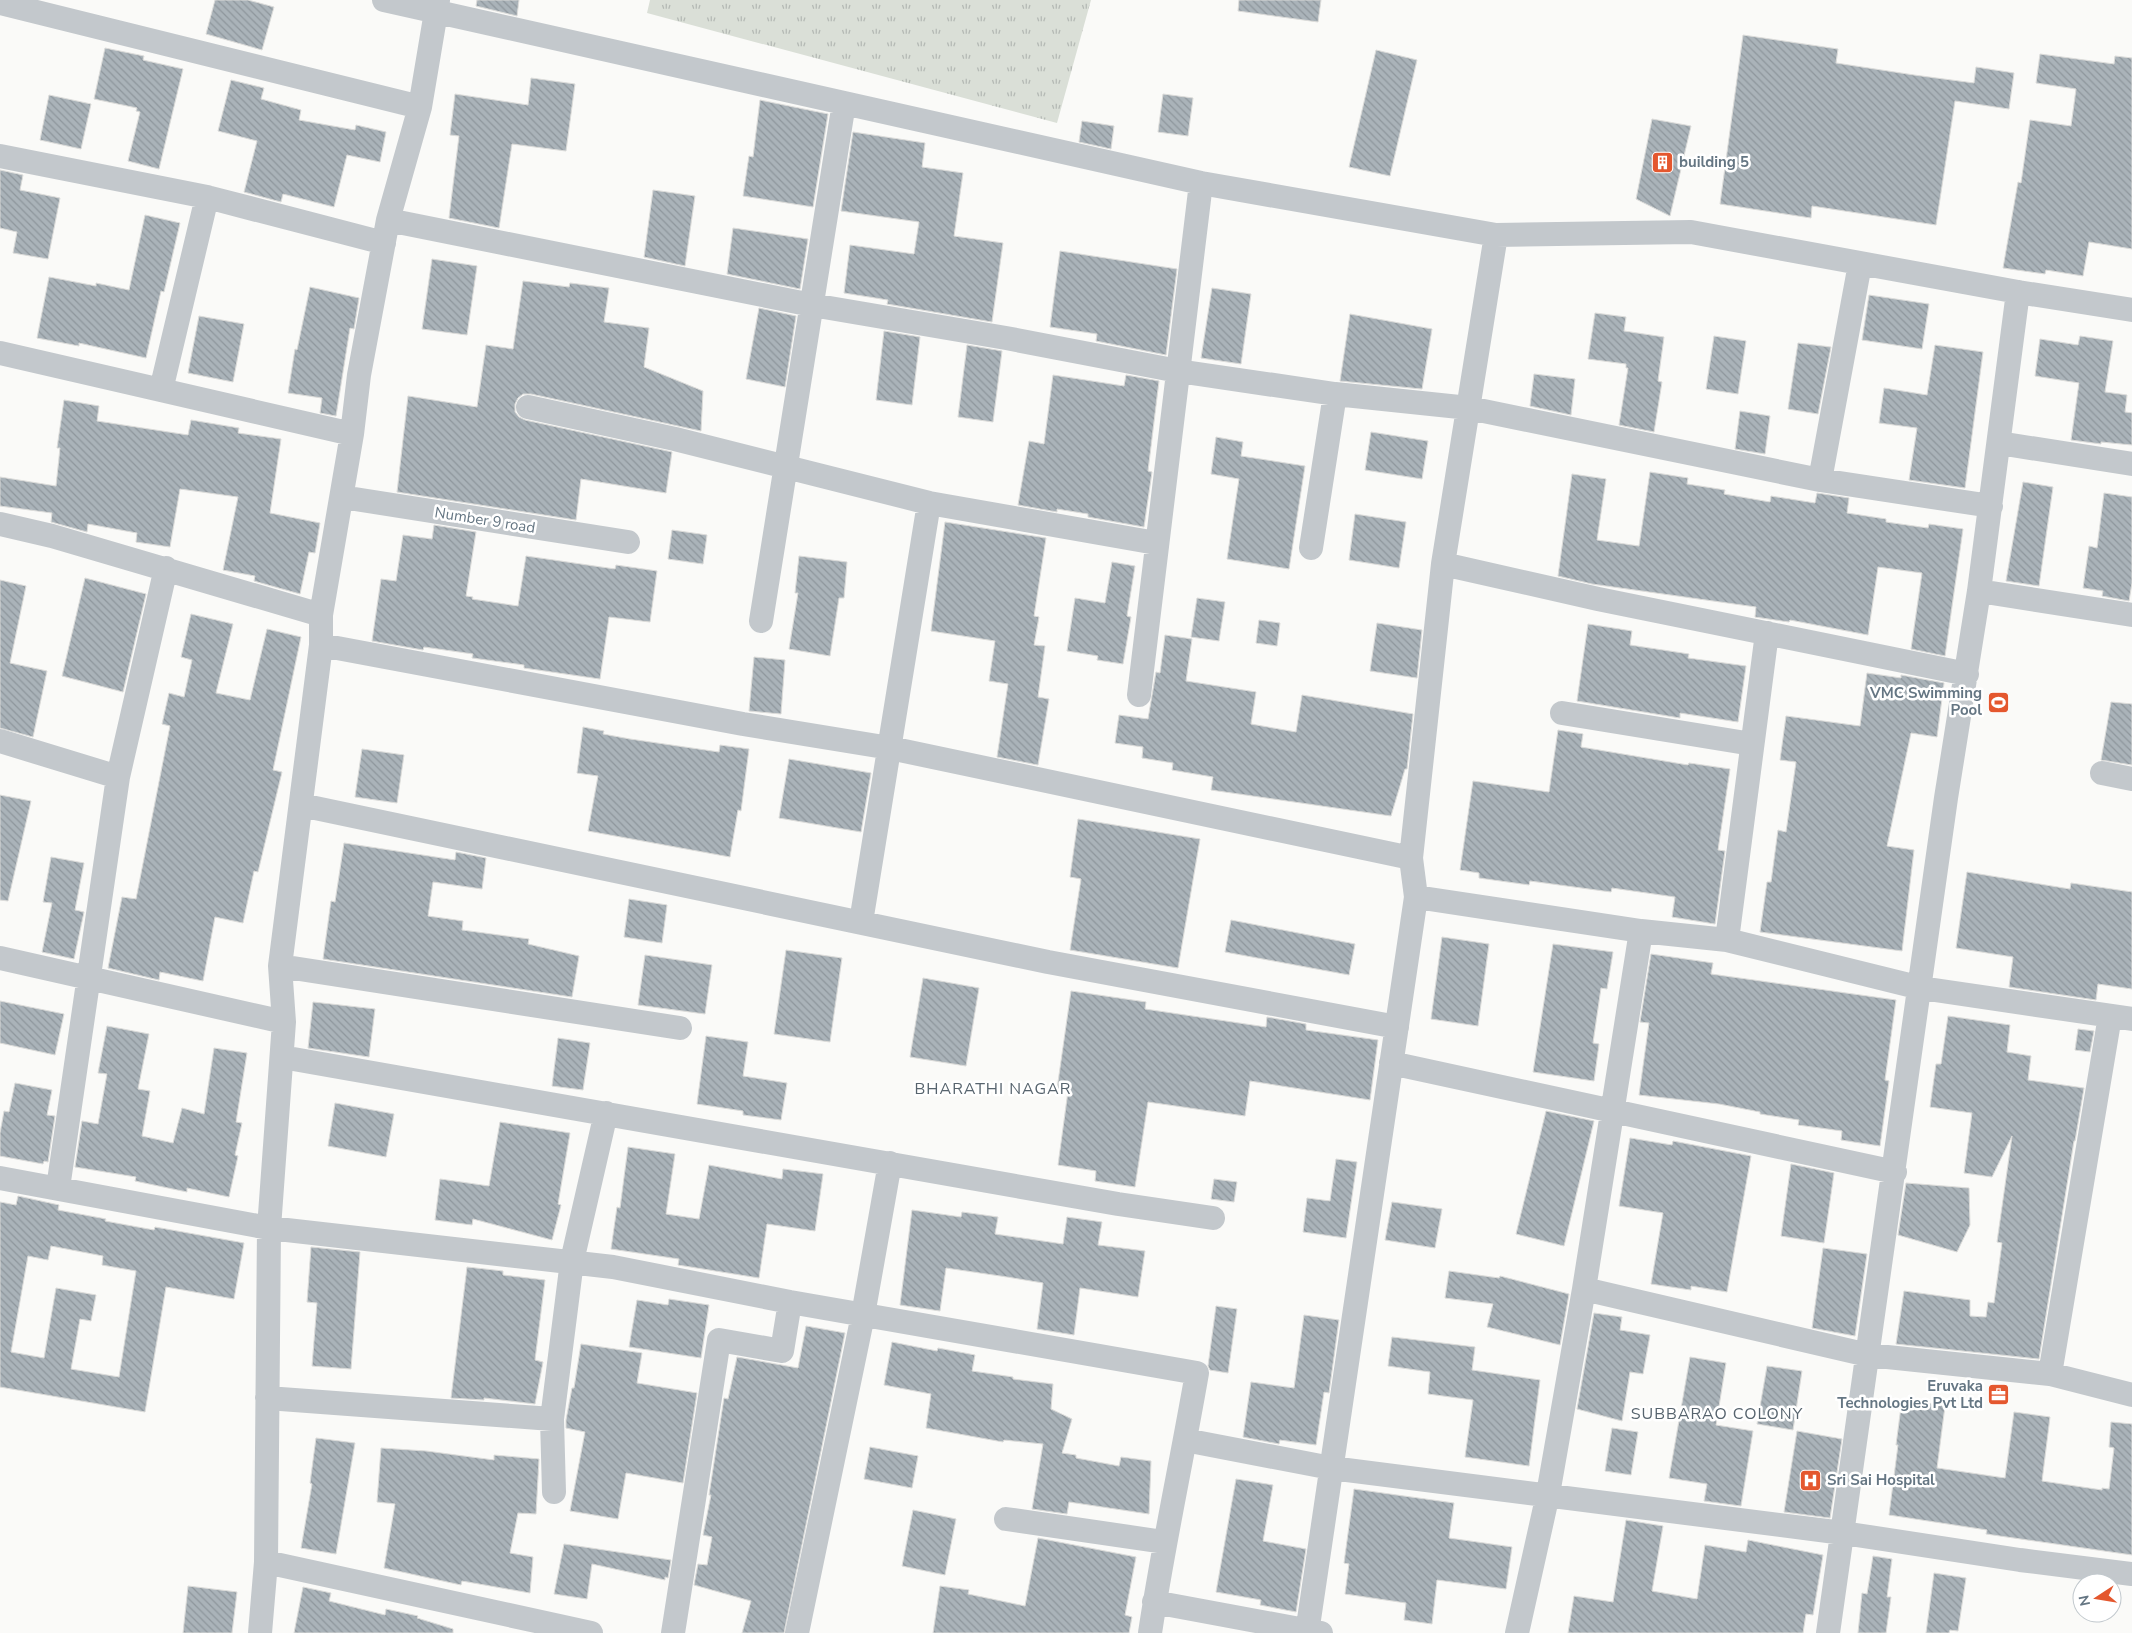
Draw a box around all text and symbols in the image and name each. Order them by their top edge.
building icon: building 5 [1651,150,1675,174]
place label: building 5 [1679,152,1749,172]
street label: Number 9 road [433,502,537,538]
place label: VMC Swimming Pool [1869,683,1982,720]
sports icon: VMC Swimming Pool [1986,690,2010,714]
district label: BHARATHI NAGAR [915,1078,1071,1100]
place label: Eruvaka Technologies Pvt Ltd [1837,1376,1983,1413]
office icon: Eruvaka Technologies Pvt Ltd [1987,1383,2011,1407]
district label: SUBBARAO COLONY [1631,1403,1803,1425]
hospital icon: Sri Sai Hospital [1799,1468,1823,1492]
place label: Sri Sai Hospital [1827,1470,1935,1490]
north arrow [2072,1573,2122,1623]
text: N [2074,1593,2095,1608]

